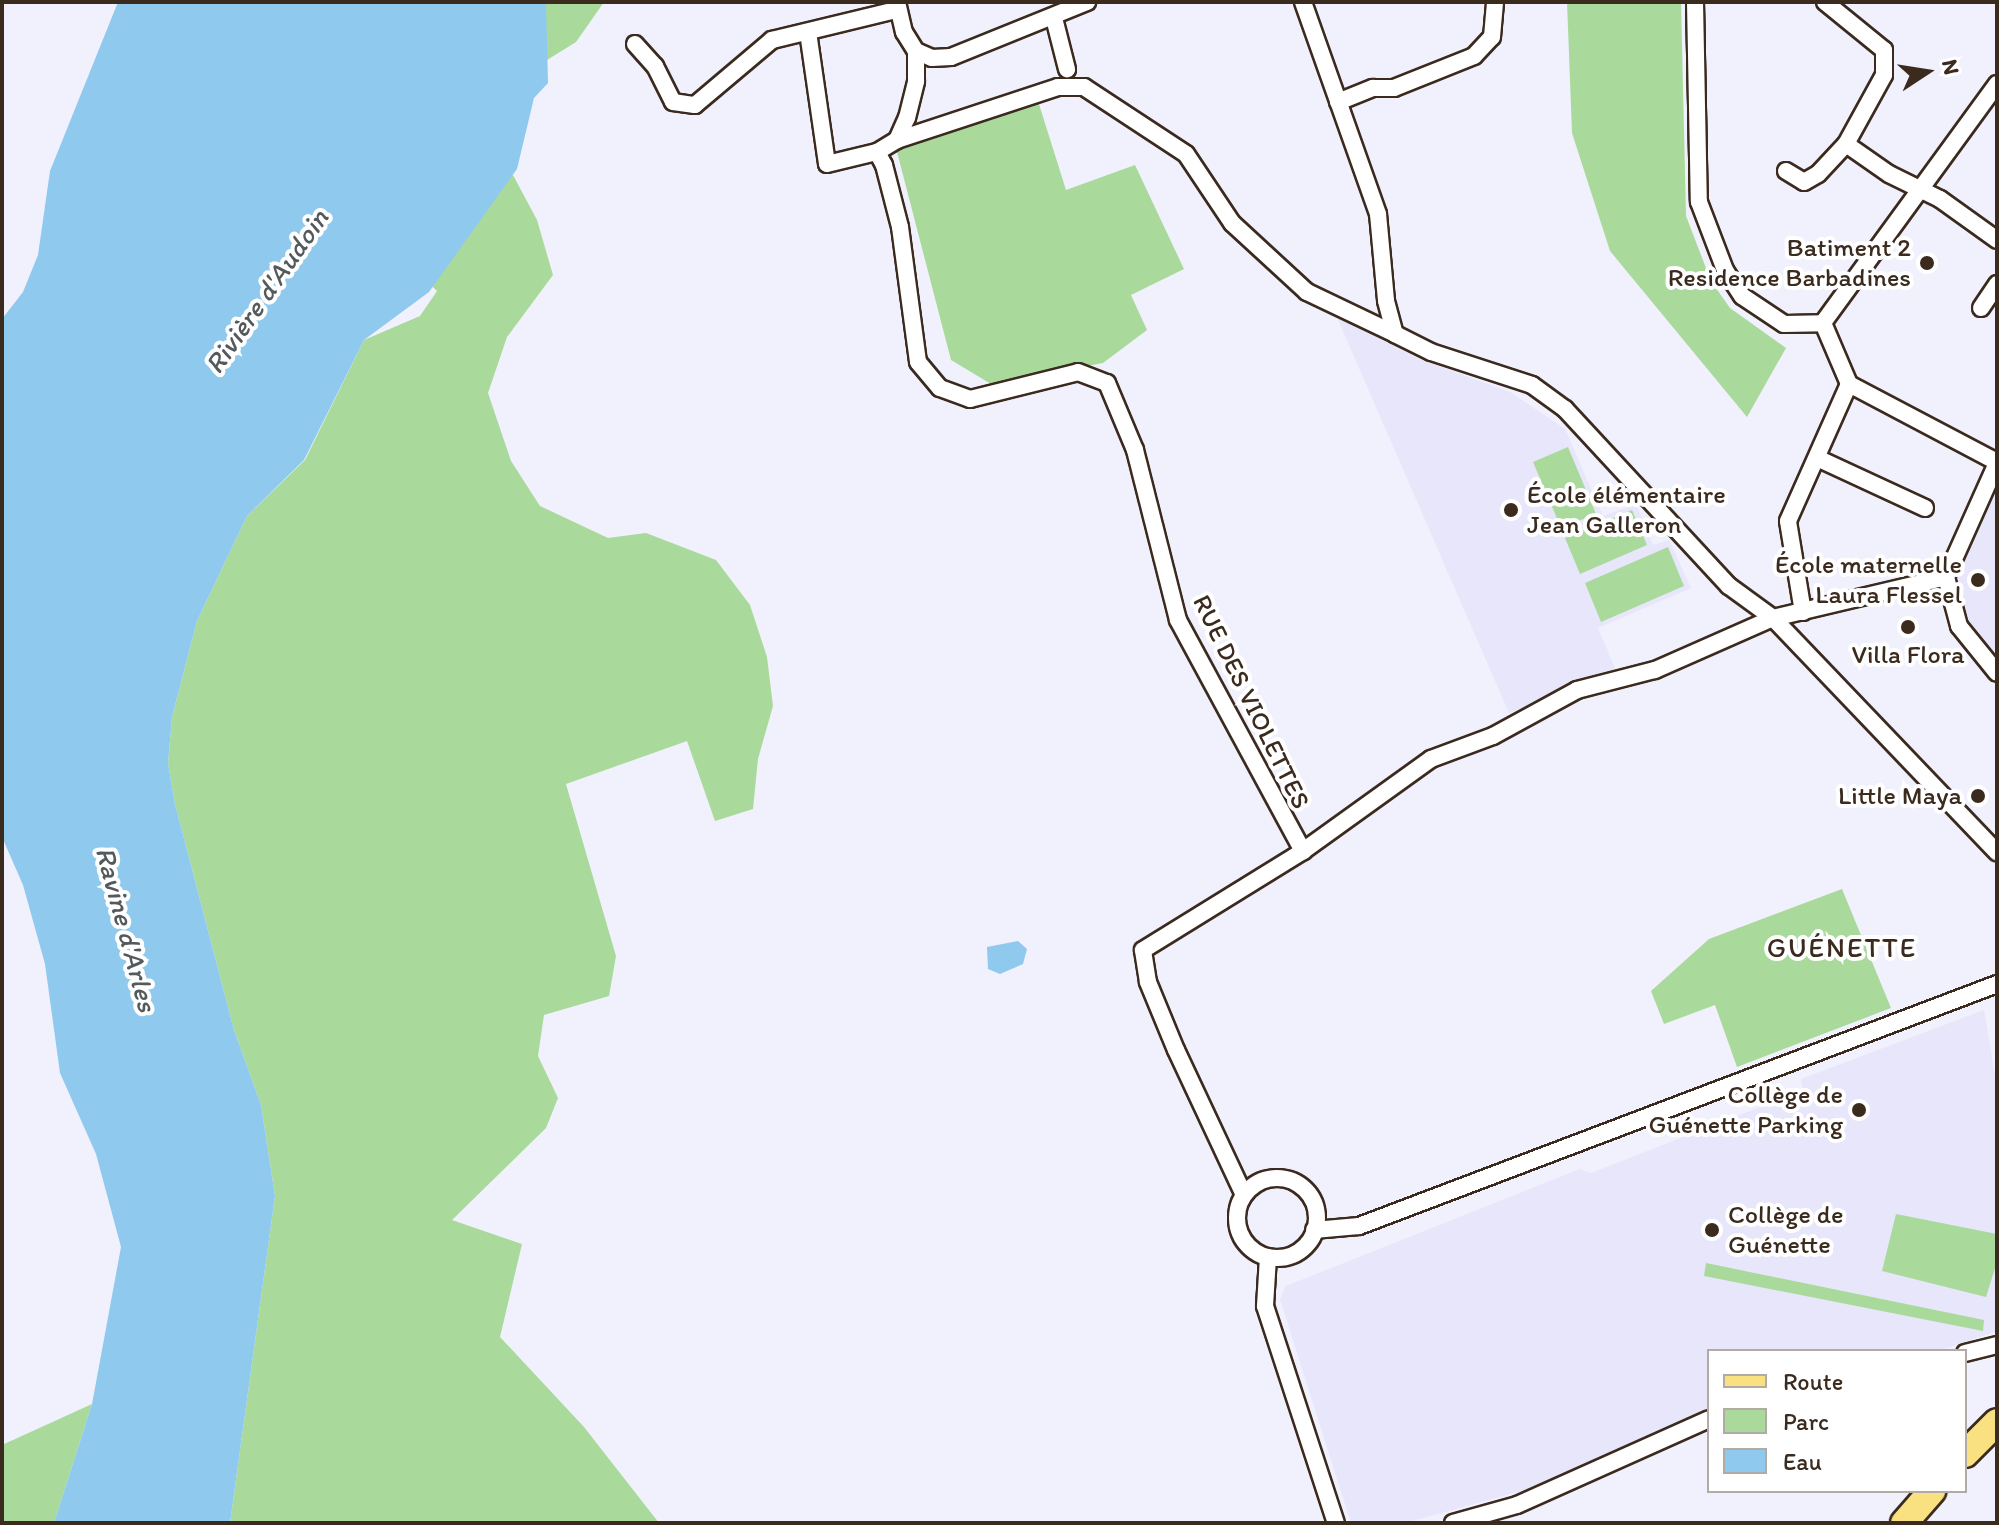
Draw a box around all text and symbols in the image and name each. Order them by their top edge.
north arrow [1887,32,1967,112]
text: N [1936,57,1966,77]
water label: Rivière d'Audoin [197,202,335,380]
place label: Batiment 2 Residence Barbadines [1667,232,1911,294]
marker: Batiment 2 Residence Barbadines [1918,254,1936,272]
place label: École élémentaire Jean Galleron [1527,479,1724,540]
marker: École élémentaire Jean Galleron [1502,501,1520,519]
place label: École maternelle Laura Flessel [1774,549,1962,610]
marker: École maternelle Laura Flessel [1969,571,1987,589]
street label: RUE DES VIOLETTES [1186,590,1316,814]
marker: Villa Flora [1899,618,1917,636]
place label: Villa Flora [1852,639,1964,671]
place label: Little Maya [1839,780,1962,812]
marker: Little Maya [1969,787,1987,805]
water label: Ravine d'Arles [89,843,165,1015]
district label: GUÉNETTE [1767,930,1917,964]
place label: Collège de Guénette Parking [1648,1079,1843,1140]
marker: Collège de Guénette Parking [1850,1101,1868,1119]
place label: Collège de Guénette [1728,1199,1843,1260]
marker: Collège de Guénette [1703,1221,1721,1239]
legend [1707,1349,1967,1493]
text: Route [1783,1367,1843,1396]
text: Parc [1783,1407,1829,1436]
text: Eau [1783,1447,1822,1476]

